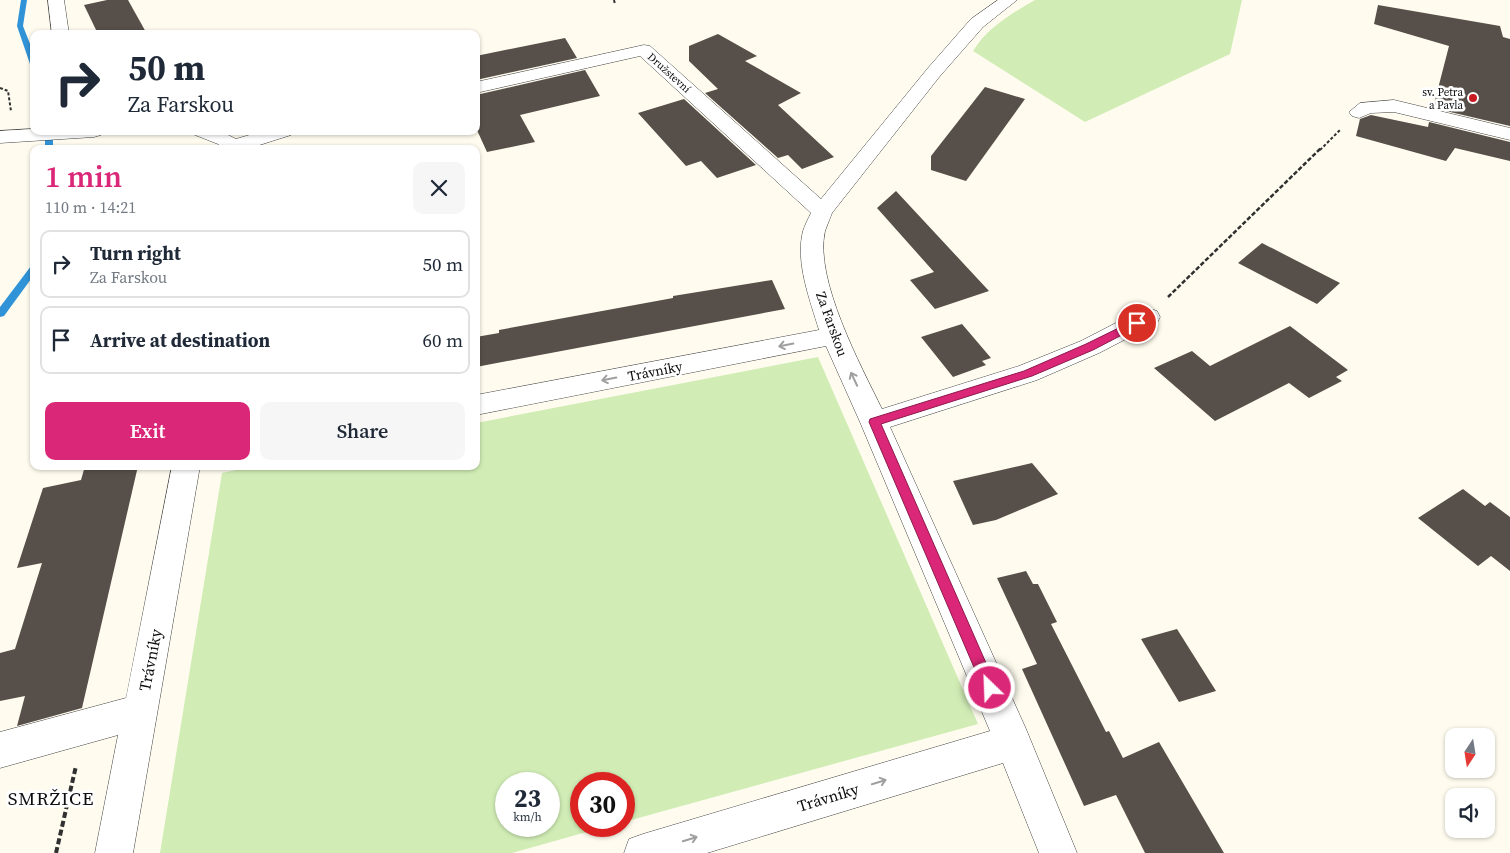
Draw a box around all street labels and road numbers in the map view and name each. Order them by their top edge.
street label: Družstevní [644,50,694,96]
street label: Za Farskou [811,289,853,359]
street label: Trávníky [626,356,685,386]
street label: Trávníky [133,626,167,693]
street label: Trávníky [795,777,862,817]

